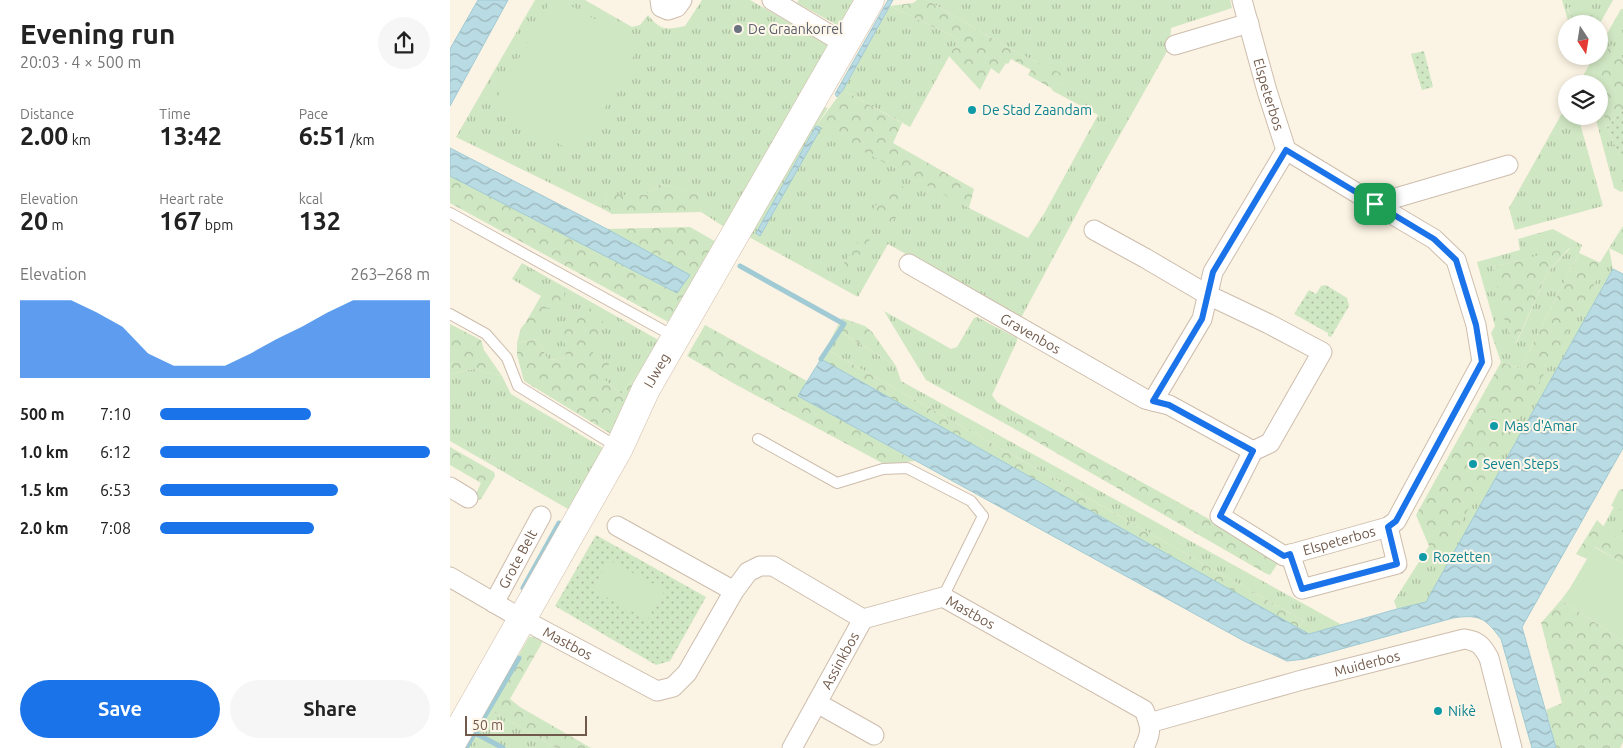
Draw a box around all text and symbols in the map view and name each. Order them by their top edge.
north arrow [1558,15,1608,65]
map controls [1558,15,1608,125]
button: share [378,17,430,69]
text: Evening run [20,18,175,49]
place label: De Graankorrel [748,21,843,37]
marker: De Graankorrel [732,23,744,35]
text: 20:03 · 4 × 500 m [20,53,141,71]
street label: Elspeterbos [1250,56,1287,132]
button: layers [1558,75,1608,125]
place label: De Stad Zaandam [982,102,1092,118]
marker: De Stad Zaandam [966,104,978,116]
text: Distance [20,106,74,122]
text: Time [159,106,191,122]
text: Pace [299,106,328,122]
text: 2.00 [20,122,68,150]
text: 13:42 [159,122,222,150]
text: 6:51 [299,122,347,150]
text: km [68,132,91,148]
text: /km [347,132,375,148]
pin [1354,183,1396,225]
icon: arrive [1361,190,1389,218]
text: Elevation [20,191,78,207]
text: Heart rate [159,191,224,207]
text: kcal [299,191,323,207]
text: 20 [20,207,48,235]
text: 167 [159,207,202,235]
text: 132 [299,207,341,235]
text: m [48,217,64,233]
text: bpm [202,217,233,233]
text: Elevation [20,265,87,283]
text: 263–268 m [350,265,430,283]
street label: Gravenbos [998,310,1063,357]
street label: IJweg [641,350,673,390]
text: 500 m [20,405,65,423]
text: 7:10 [100,405,131,423]
place label: Mas d'Amar [1504,418,1578,434]
marker: Mas d'Amar [1488,420,1500,432]
text: 1.0 km [20,443,69,461]
text: 6:12 [100,443,131,461]
place label: Seven Steps [1483,456,1559,472]
marker: Seven Steps [1467,458,1479,470]
text: 1.5 km [20,481,69,499]
text: 6:53 [100,481,131,499]
text: 2.0 km [20,519,69,537]
text: 7:08 [100,519,131,537]
street label: Elspeterbos [1301,523,1377,558]
street label: Grote Belt [495,526,540,591]
place label: Rozetten [1433,549,1491,565]
marker: Rozetten [1417,551,1429,563]
street label: Mastbos [943,592,998,632]
street label: Mastbos [540,624,595,663]
street label: Assinkbos [818,629,862,692]
street label: Muiderbos [1332,648,1402,680]
button: Save [20,680,220,738]
button: Share [230,680,430,738]
place label: Nikè [1448,703,1476,719]
marker: Nikè [1432,705,1444,717]
scale bar [465,713,588,736]
text: 50 m [472,717,503,733]

